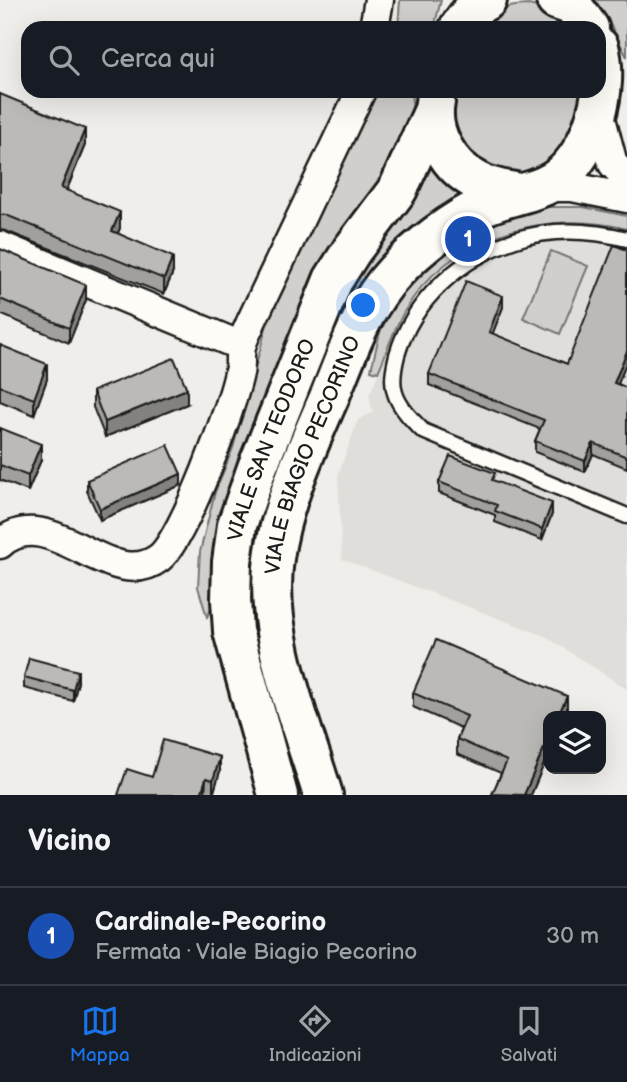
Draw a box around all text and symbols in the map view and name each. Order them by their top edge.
search box [21,21,606,98]
icon: search [45,41,83,79]
text: Cerca qui [101,44,215,75]
pin: 1 [445,213,491,265]
your location [346,288,380,322]
street label: VIALE BIAGIO PECORINO [260,332,366,575]
street label: VIALE SAN TEODORO [223,335,321,542]
map controls [543,711,606,774]
button: layers [543,711,606,774]
text: Vicino [28,823,111,859]
text: Cardinale-Pecorino [95,907,326,938]
text: 1 [46,922,56,950]
text: 30 m [546,922,599,950]
text: Fermata · Viale Biagio Pecorino [95,938,417,966]
tab: Mappa [70,1002,130,1067]
tab: Indicazioni [269,1002,361,1067]
tab: Salvati [501,1002,557,1067]

